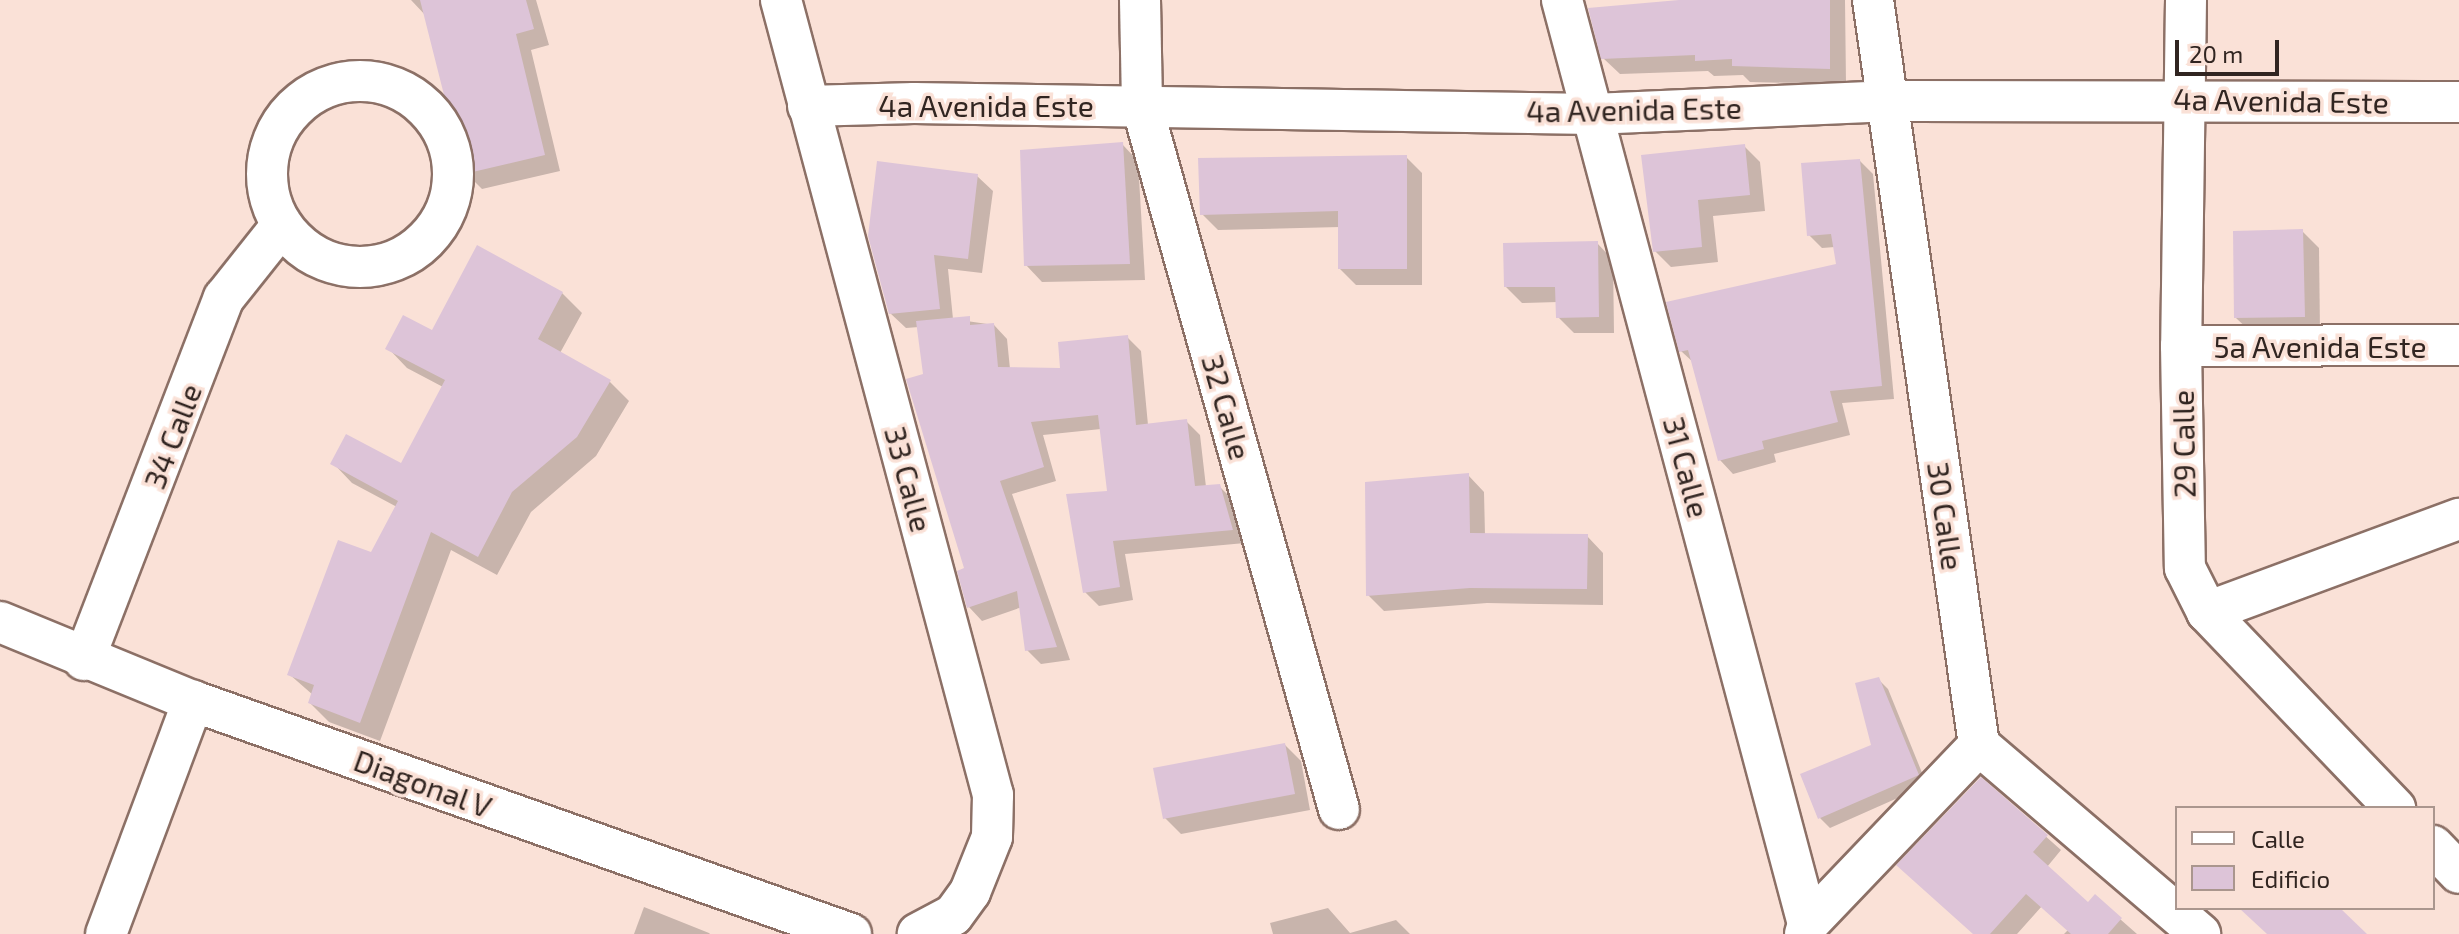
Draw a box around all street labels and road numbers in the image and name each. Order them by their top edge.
street label: 4a Avenida Este [2173,80,2389,120]
street label: 4a Avenida Este [878,87,1094,123]
street label: 4a Avenida Este [1526,89,1742,129]
street label: 5a Avenida Este [2213,328,2427,364]
street label: 32 Calle [1195,350,1259,464]
street label: 34 Calle [136,379,208,493]
street label: 29 Calle [2164,390,2202,498]
street label: 31 Calle [1656,413,1718,521]
street label: 33 Calle [878,422,940,536]
street label: 30 Calle [1921,460,1971,572]
street label: Diagonal V [349,741,497,825]

